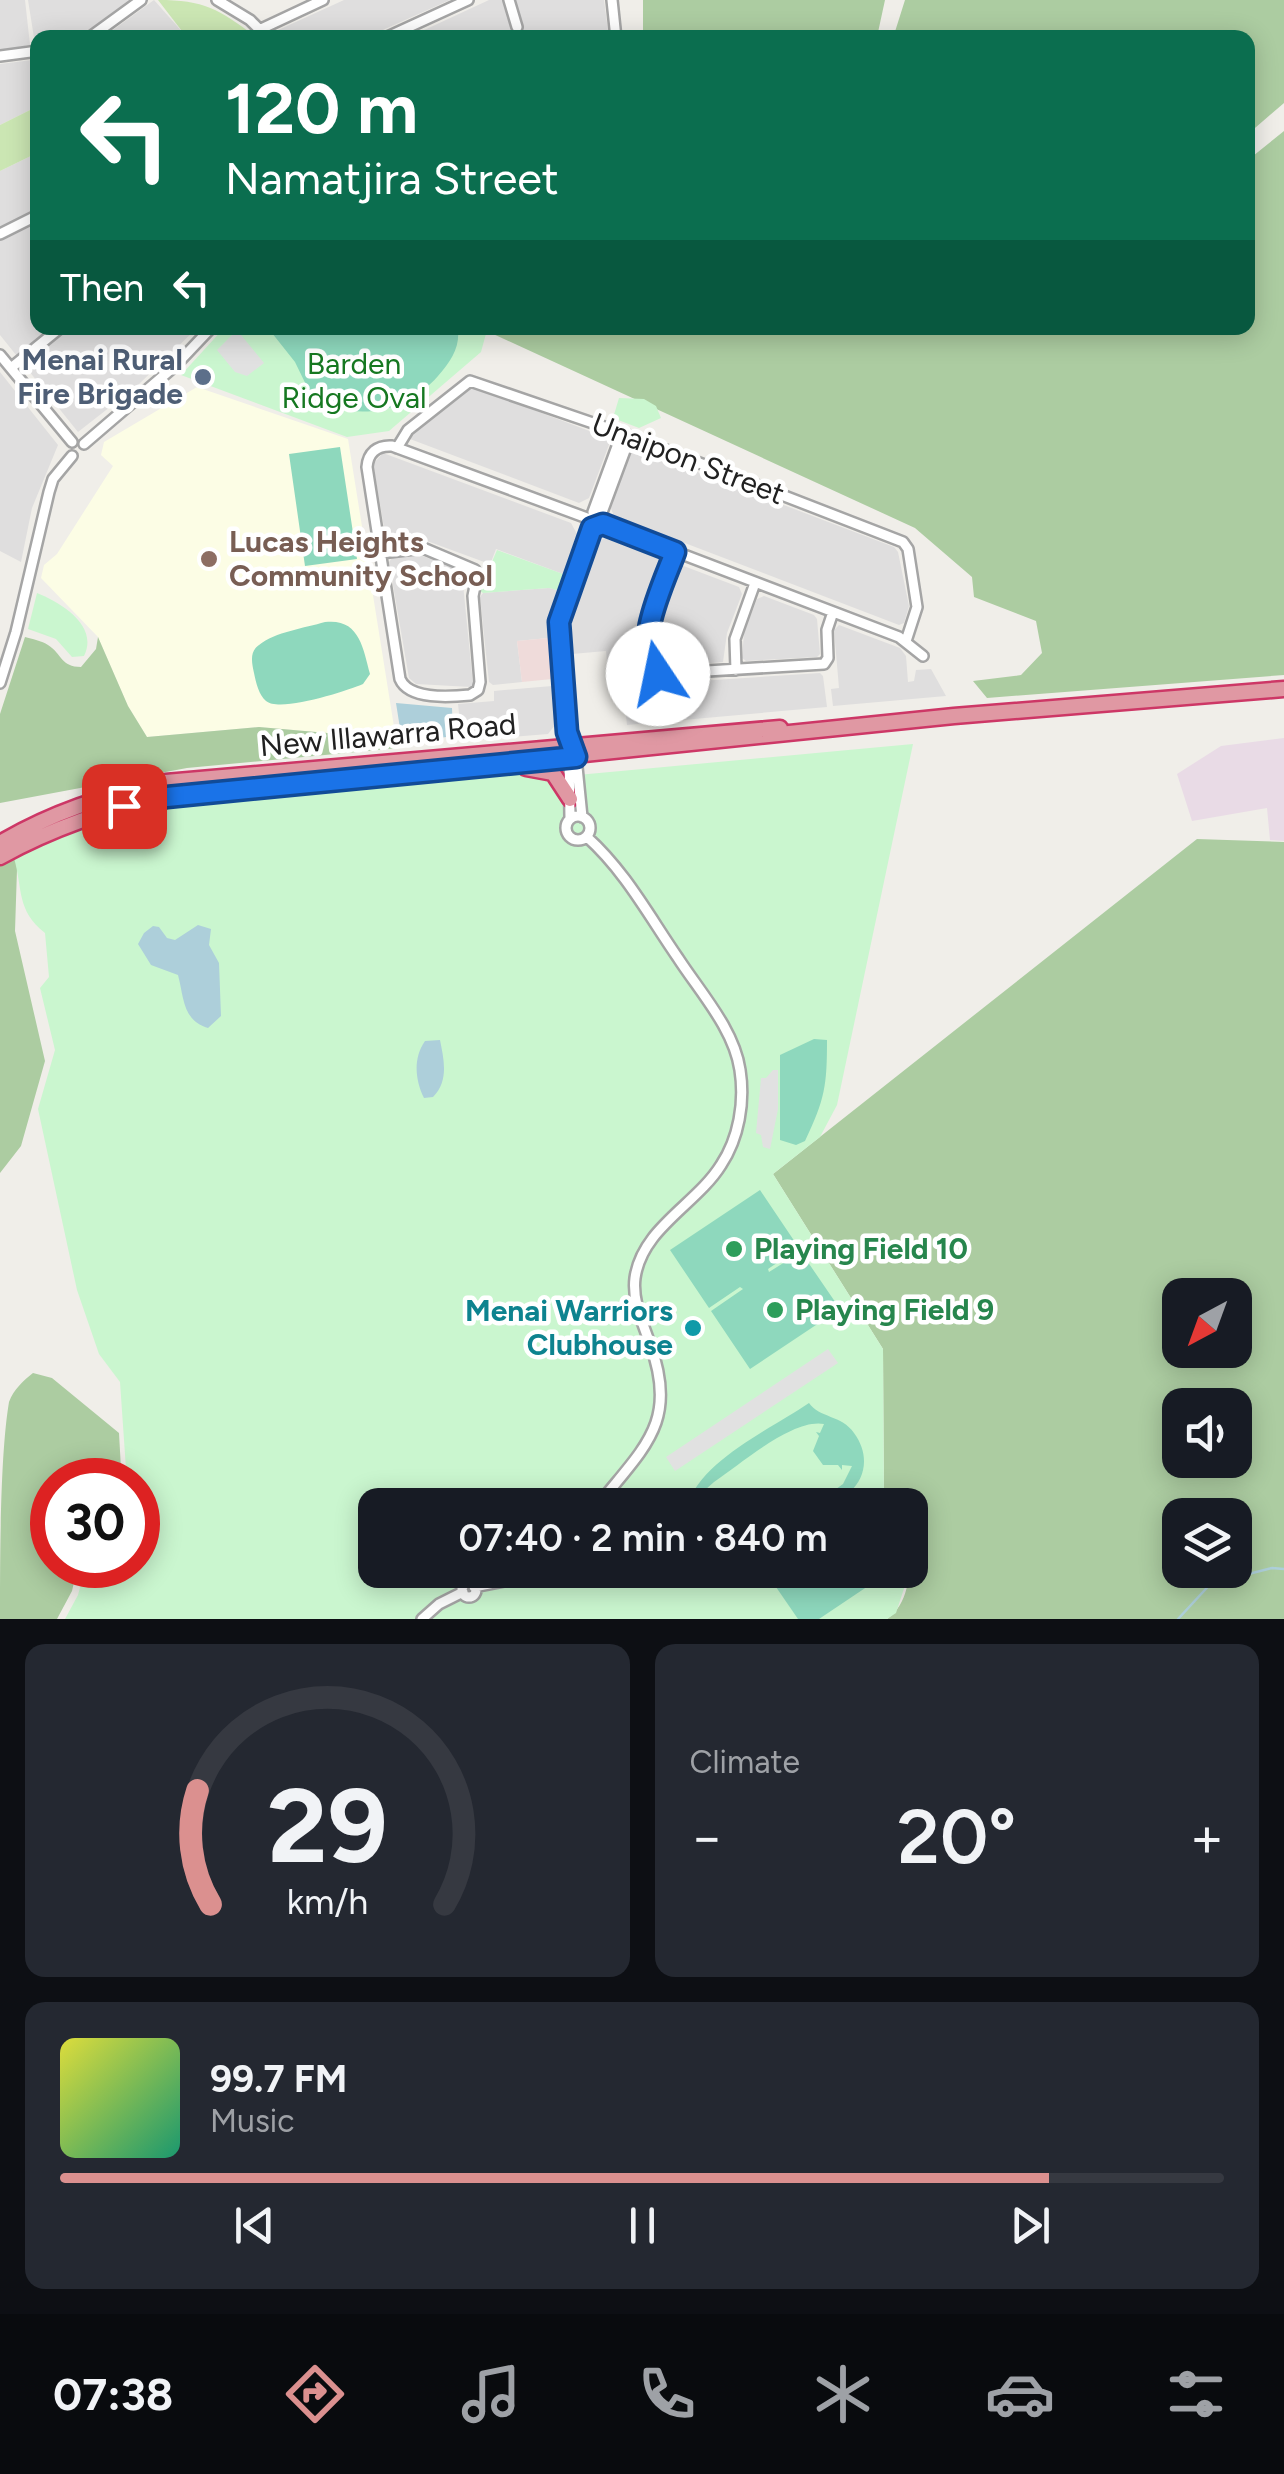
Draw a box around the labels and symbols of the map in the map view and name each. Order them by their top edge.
place label: Menai Rural Fire Brigade [17,341,183,412]
park label: Barden Ridge Oval [281,345,427,416]
marker: Menai Rural Fire Brigade [192,366,214,388]
street label: Unaipon Street [587,405,790,512]
place label: Lucas Heights Community School [229,523,493,594]
marker: Lucas Heights Community School [198,548,220,570]
position arrow [606,622,710,726]
street label: New Illawarra Road [258,705,518,764]
pin [82,764,167,849]
place label: Playing Field 10 [754,1230,968,1267]
marker: Playing Field 10 [723,1238,745,1260]
north arrow [1162,1278,1252,1368]
place label: Playing Field 9 [795,1291,994,1328]
place label: Menai Warriors Clubhouse [465,1292,673,1363]
marker: Playing Field 9 [764,1299,786,1321]
marker: Menai Warriors Clubhouse [682,1317,704,1339]
speed limit sign: 30 [30,1458,160,1588]

